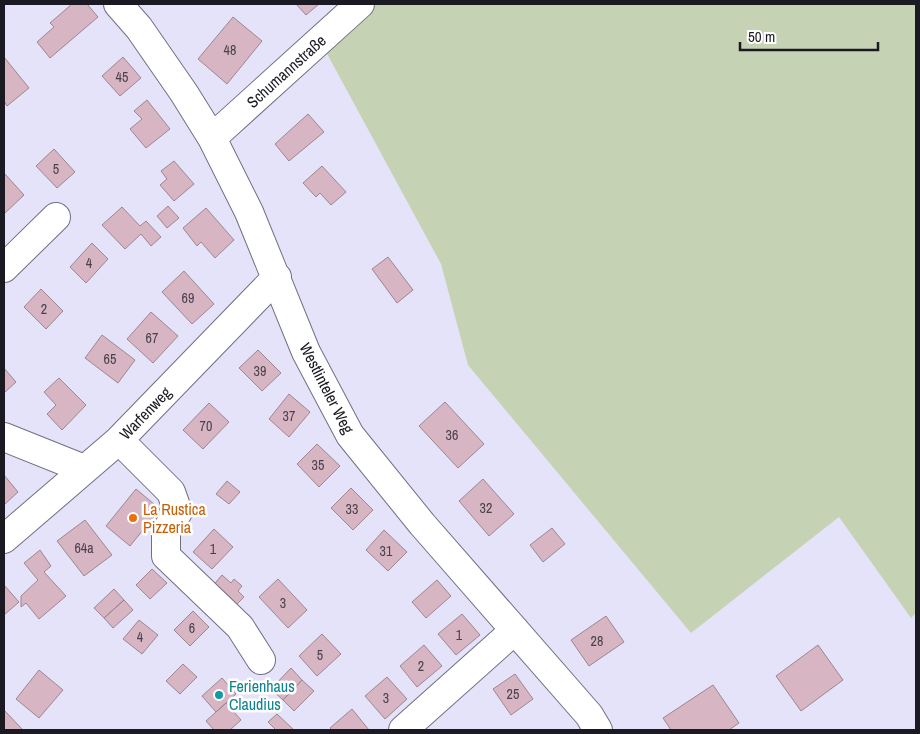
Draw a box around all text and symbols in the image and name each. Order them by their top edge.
scale bar [740,20,878,52]
text: 50 m [748,26,775,47]
street label: Schumannstraße [242,29,330,113]
house number: 48 [224,41,236,59]
house number: 45 [116,68,128,86]
house number: 5 [53,160,59,178]
house number: 4 [86,254,93,272]
house number: 69 [182,289,194,307]
house number: 2 [41,300,47,318]
house number: 67 [146,329,158,347]
street label: Westlinteler Weg [295,339,360,438]
house number: 65 [104,350,116,368]
house number: 39 [254,362,266,380]
street label: Warfenweg [114,381,176,444]
house number: 37 [283,407,295,425]
house number: 70 [200,417,212,435]
house number: 36 [446,426,458,444]
house number: 35 [312,456,324,474]
place label: La Rustica Pizzeria [143,498,206,538]
house number: 32 [480,499,492,517]
house number: 33 [346,500,358,518]
marker: La Rustica Pizzeria [127,512,139,524]
house number: 64a [74,539,94,557]
house number: 1 [210,540,217,558]
house number: 31 [380,542,393,560]
house number: 3 [280,594,286,612]
house number: 6 [189,619,195,637]
house number: 1 [456,626,463,644]
house number: 4 [137,628,144,646]
house number: 28 [591,632,603,650]
house number: 5 [317,646,323,664]
house number: 2 [418,657,424,675]
place label: Ferienhaus Claudius [229,675,295,715]
house number: 25 [507,685,519,703]
marker: Ferienhaus Claudius [213,689,225,701]
house number: 3 [383,689,389,707]

